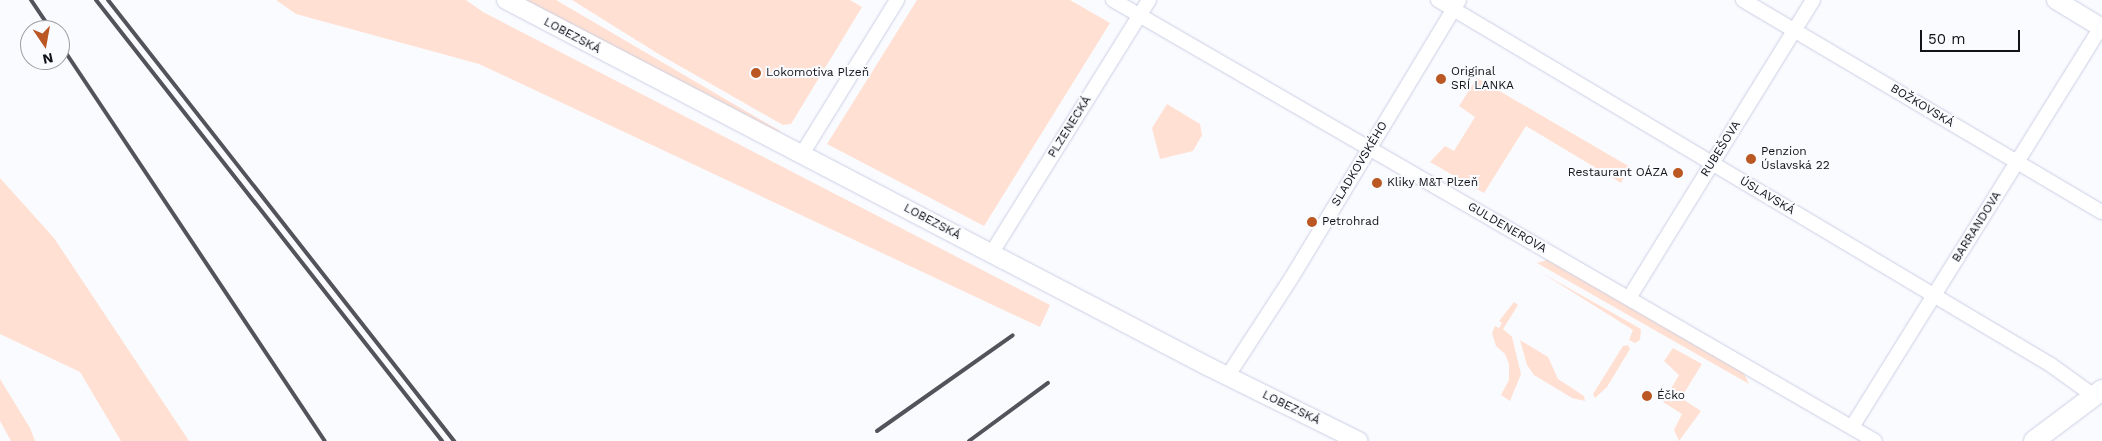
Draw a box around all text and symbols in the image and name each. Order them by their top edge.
street label: LOBEZSKÁ [541,15,603,57]
north arrow [20,20,70,70]
scale bar [1922,20,2022,52]
text: 50 m [1928,30,1965,48]
text: N [41,50,55,68]
place label: Original SRÍ LANKA [1451,65,1514,93]
place label: Lokomotiva Plzeň [766,66,869,80]
marker: Lokomotiva Plzeň [750,67,762,79]
marker: Original SRÍ LANKA [1435,73,1447,85]
street label: BOŽKOVSKÁ [1888,81,1956,131]
street label: PLZENECKÁ [1045,93,1095,161]
street label: RUBEŠOVA [1698,118,1744,180]
street label: SLADKOVSKÉHO [1329,119,1391,209]
place label: Penzion Úslavská 22 [1761,145,1830,173]
marker: Penzion Úslavská 22 [1745,153,1757,165]
place label: Restaurant OÁZA [1568,166,1668,180]
marker: Restaurant OÁZA [1672,167,1684,179]
street label: ÚSLAVSKÁ [1737,174,1797,218]
place label: Kliky M&T Plzeň [1387,176,1479,190]
marker: Kliky M&T Plzeň [1371,177,1383,189]
street label: BARRANDOVA [1950,189,2004,265]
street label: GULDENEROVA [1465,200,1549,256]
street label: LOBEZSKÁ [901,201,963,243]
place label: Petrohrad [1322,215,1379,229]
marker: Petrohrad [1306,216,1318,228]
street label: LOBEZSKÁ [1260,388,1322,428]
place label: Éčko [1657,389,1685,403]
marker: Éčko [1641,390,1653,402]

